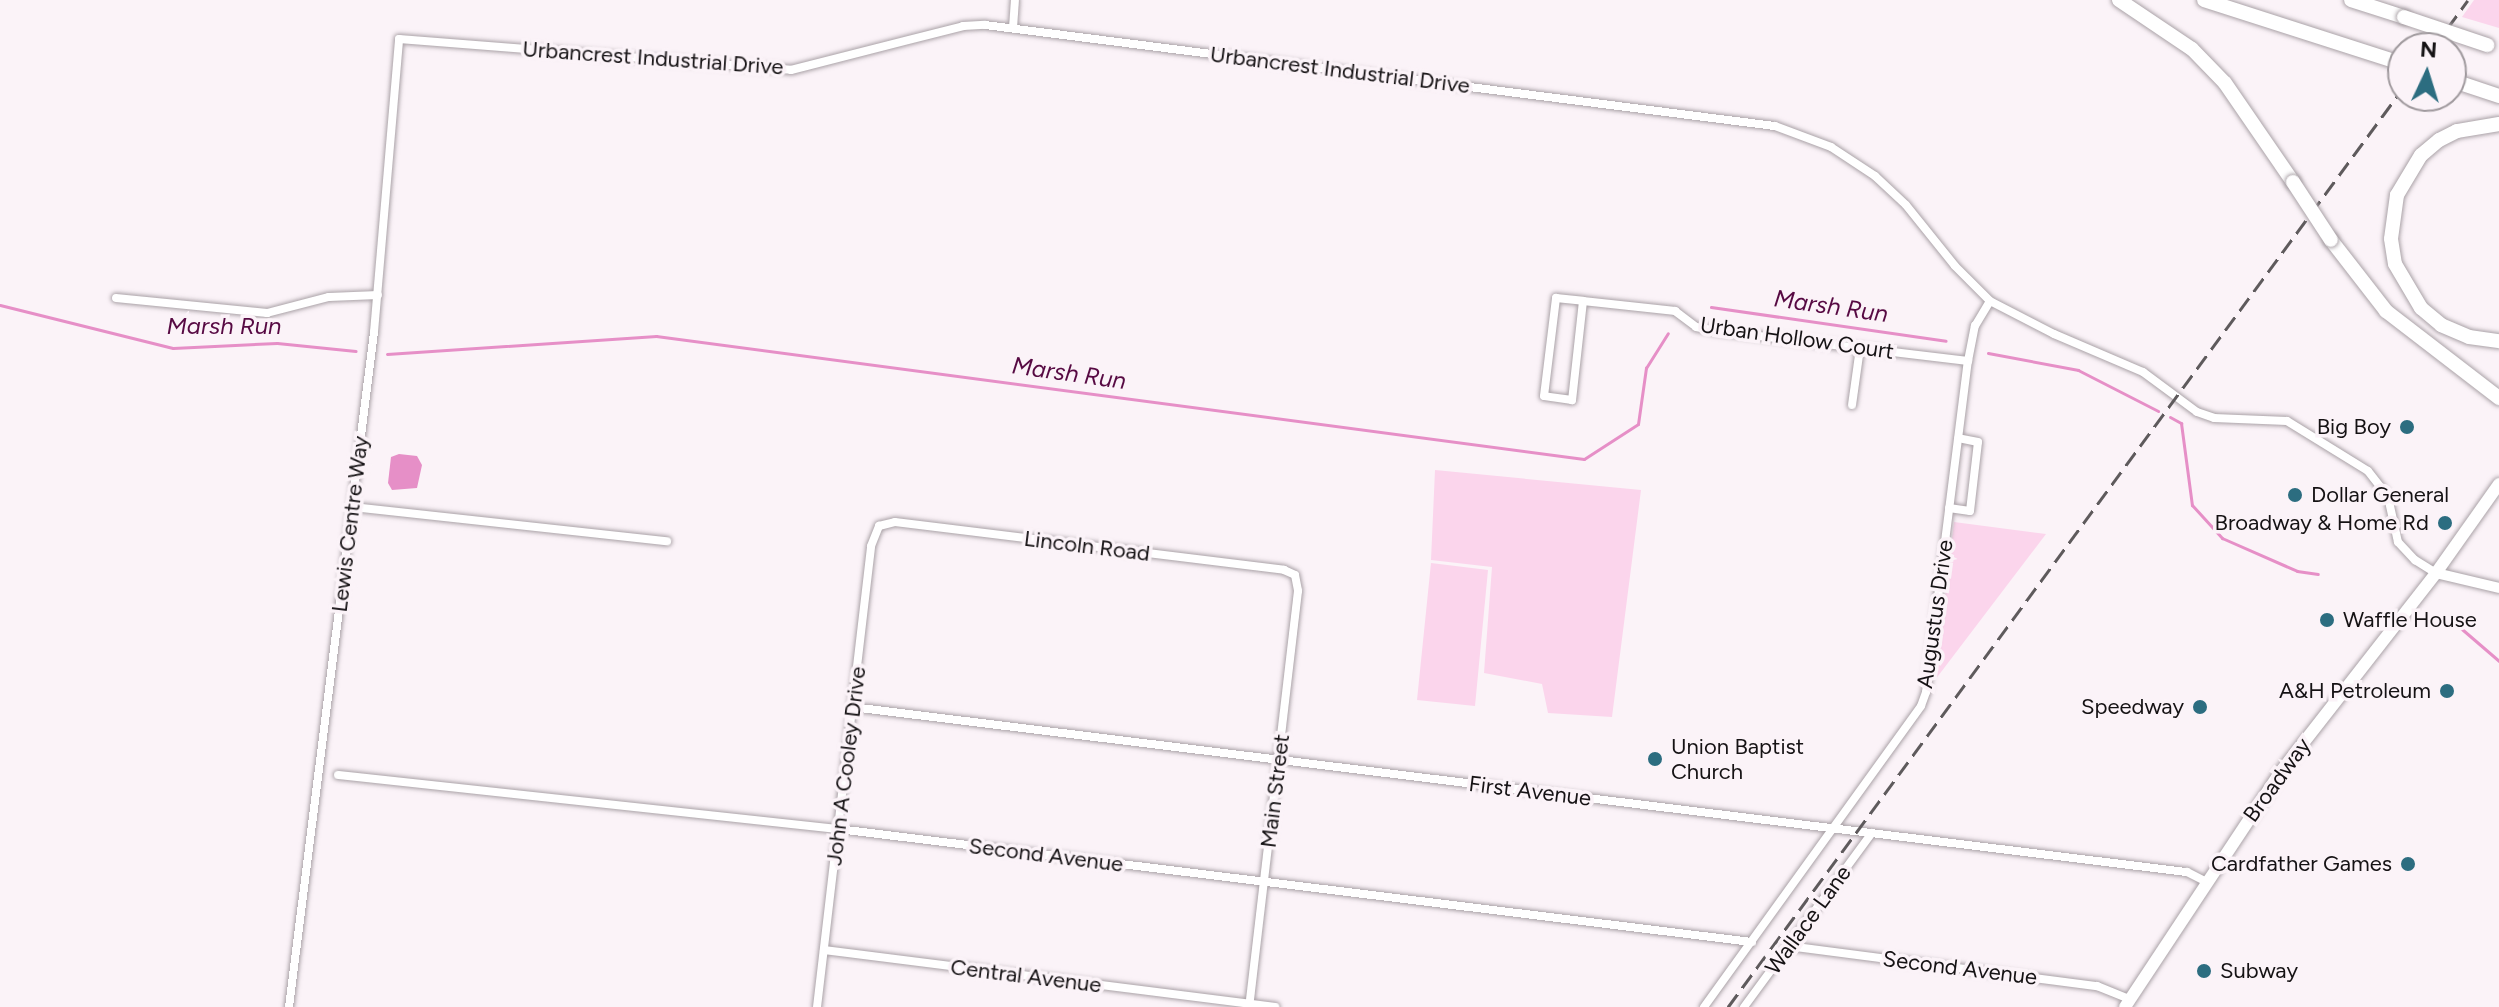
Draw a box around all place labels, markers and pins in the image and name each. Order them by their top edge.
place label: Big Boy [2317,414,2391,440]
marker: Big Boy [2398,418,2416,436]
place label: Dollar General [2311,482,2449,508]
marker: Dollar General [2286,486,2304,504]
place label: Broadway & Home Rd [2214,510,2429,536]
marker: Broadway & Home Rd [2436,514,2454,532]
place label: Waffle House [2343,607,2477,633]
marker: Waffle House [2318,611,2336,629]
place label: A&H Petroleum [2279,678,2431,704]
marker: A&H Petroleum [2438,682,2456,700]
place label: Speedway [2081,694,2184,720]
marker: Speedway [2191,698,2209,716]
place label: Union Baptist Church [1671,733,1804,784]
marker: Union Baptist Church [1646,750,1664,768]
place label: Cardfather Games [2211,851,2392,877]
marker: Cardfather Games [2399,855,2417,873]
place label: Subway [2220,958,2298,984]
marker: Subway [2195,962,2213,980]

